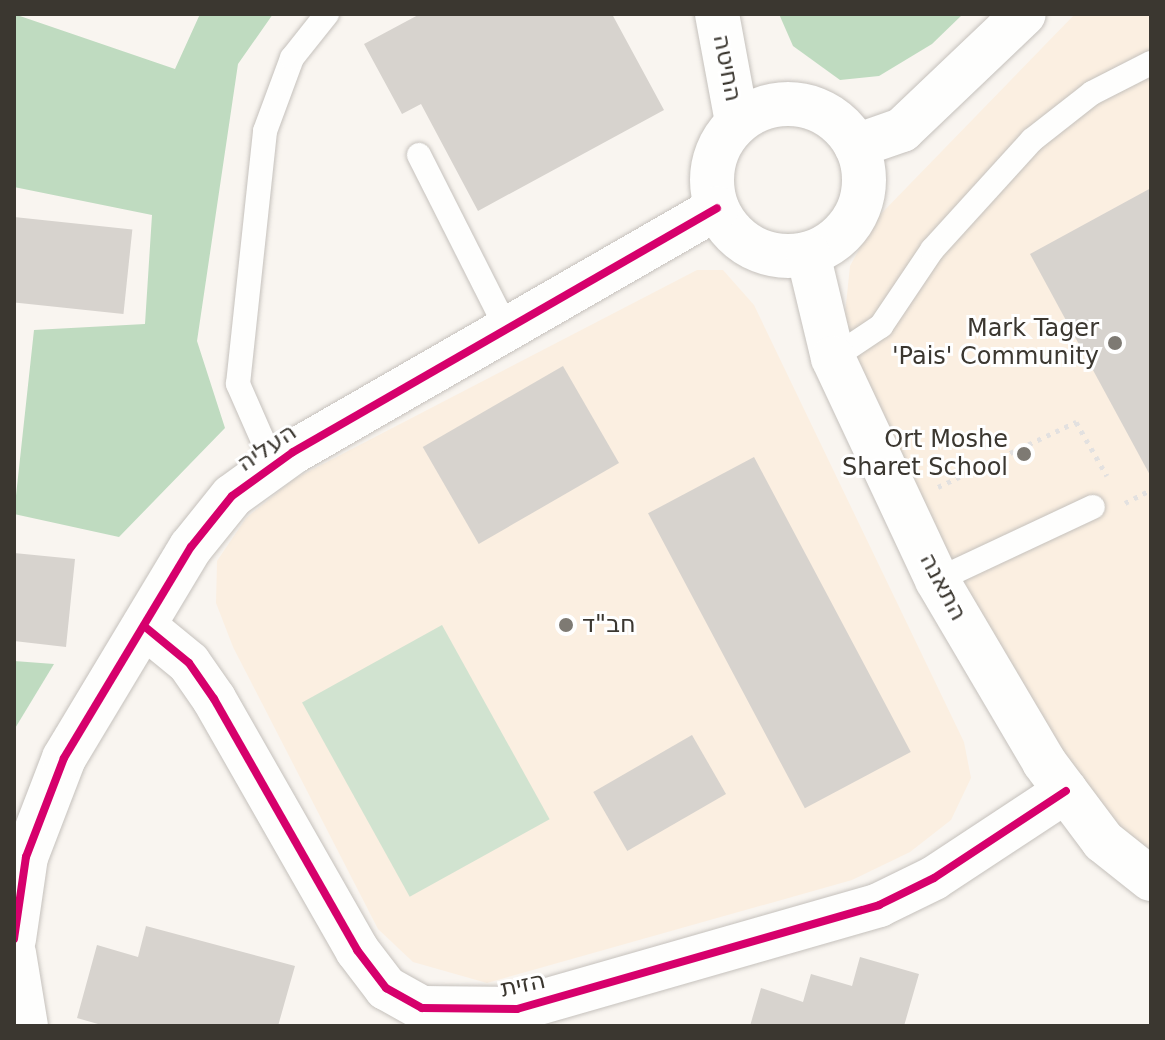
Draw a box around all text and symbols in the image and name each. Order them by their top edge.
street label: החיטה [706,32,748,104]
place label: Mark Tager 'Pais' Community [892,315,1099,371]
marker: Mark Tager 'Pais' Community [1106,334,1124,352]
street label: העליה [232,418,302,478]
place label: Ort Moshe Sharet School [842,426,1008,482]
marker: Ort Moshe Sharet School [1015,445,1033,463]
street label: התאנה [913,548,973,626]
place label: חב"ד [582,611,636,639]
marker: חב"ד [557,616,575,634]
street label: הזית [498,966,548,1004]

